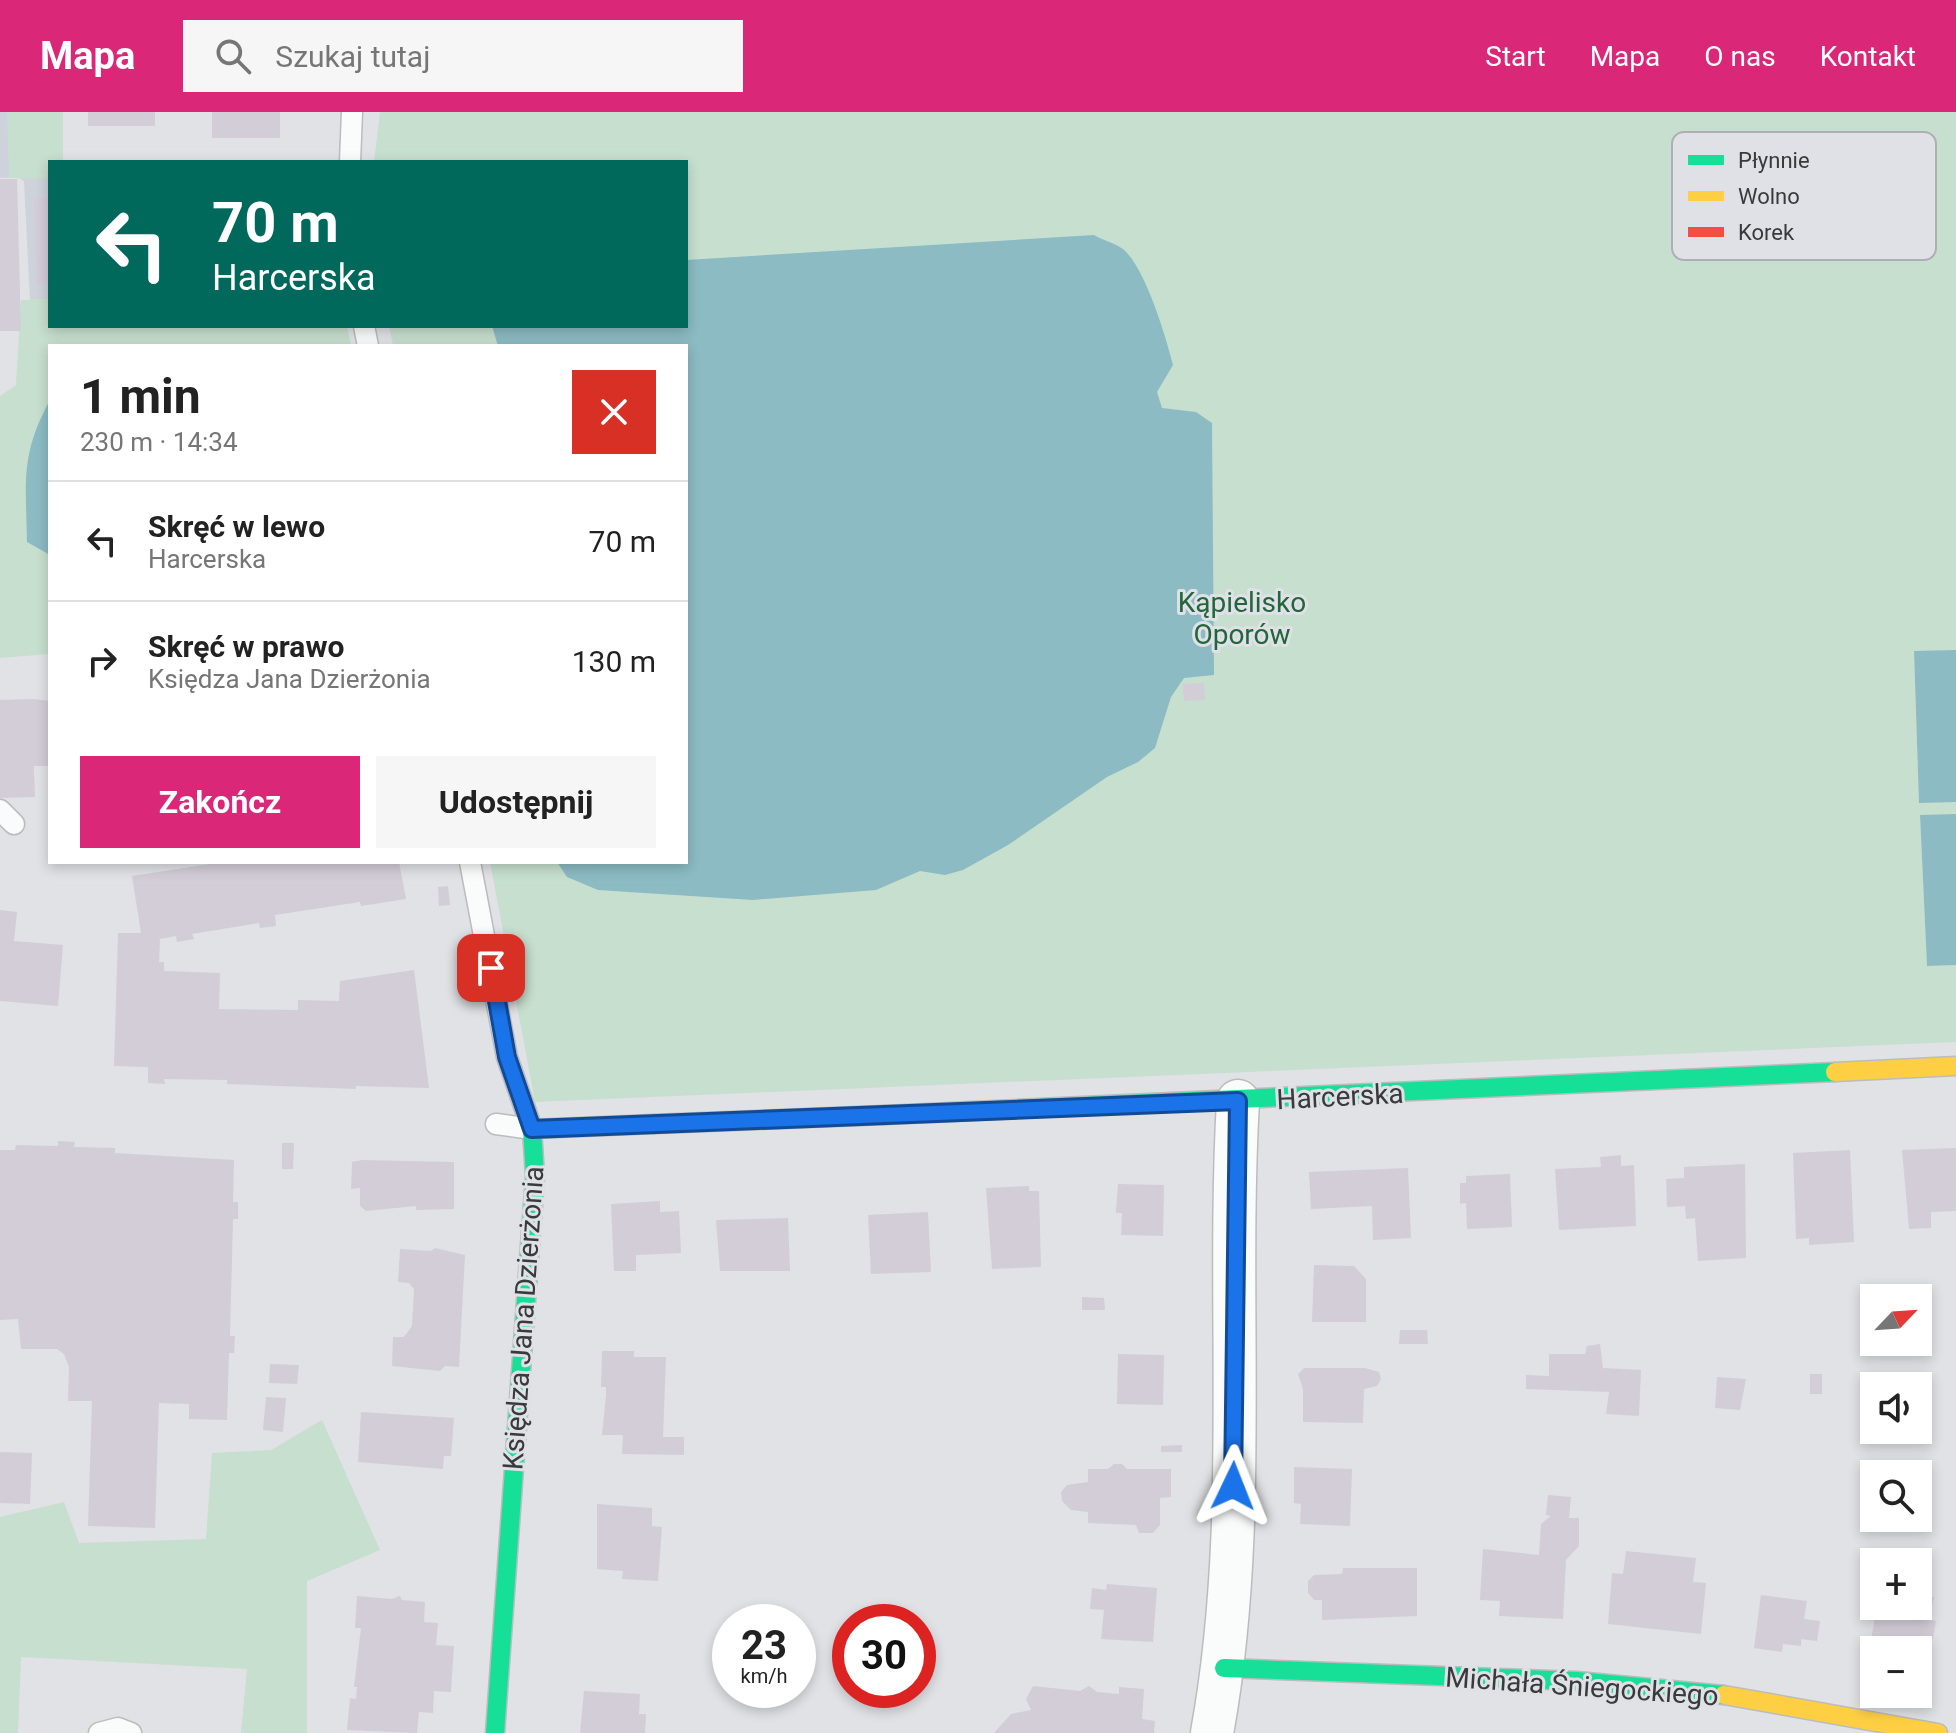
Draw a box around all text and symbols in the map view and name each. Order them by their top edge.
search box [183,20,743,92]
text: Mapa [40,34,135,78]
icon: search [211,34,255,78]
text: Szukaj tutaj [275,39,430,74]
text: Start [1485,40,1546,73]
text: Mapa [1590,40,1660,73]
text: O nas [1704,40,1776,73]
text: Kontakt [1820,40,1916,73]
legend [1672,132,1936,260]
text: Płynnie [1738,148,1810,173]
text: Wolno [1738,184,1800,209]
text: 70 m [212,190,339,256]
icon: left [80,192,184,296]
text: Korek [1738,220,1795,245]
text: Harcerska [212,257,376,299]
text: 1 min [80,368,201,425]
button: close [572,370,656,454]
text: 230 m · 14:34 [80,427,238,457]
text: Skręć w lewo [148,509,325,544]
icon: left [80,519,124,563]
text: 70 m [589,524,656,559]
text: Harcerska [148,544,266,574]
park label: Kąpielisko Oporów [1178,586,1306,651]
text: Skręć w prawo [148,629,344,664]
icon: right [80,639,124,683]
text: 130 m [572,644,656,679]
text: Księdza Jana Dzierżonia [148,664,431,694]
button: Zakończ [80,756,360,848]
button: Udostępnij [376,756,656,848]
pin [457,934,525,1002]
icon: arrive [469,946,513,990]
street label: Harcerska [1276,1077,1404,1116]
street label: Księdza Jana Dzierżonia [496,1165,551,1471]
north arrow [1860,1284,1932,1356]
map controls [1860,1284,1932,1708]
button: sound [1860,1372,1932,1444]
position arrow [1191,1444,1275,1528]
button: search [1860,1460,1932,1532]
button: + [1860,1548,1932,1620]
speed limit sign: 30 [832,1604,936,1708]
text: 23 [741,1622,787,1669]
button: − [1860,1636,1932,1708]
street label: Michała Śniegockiego [1444,1660,1720,1713]
text: km/h [741,1664,787,1688]

